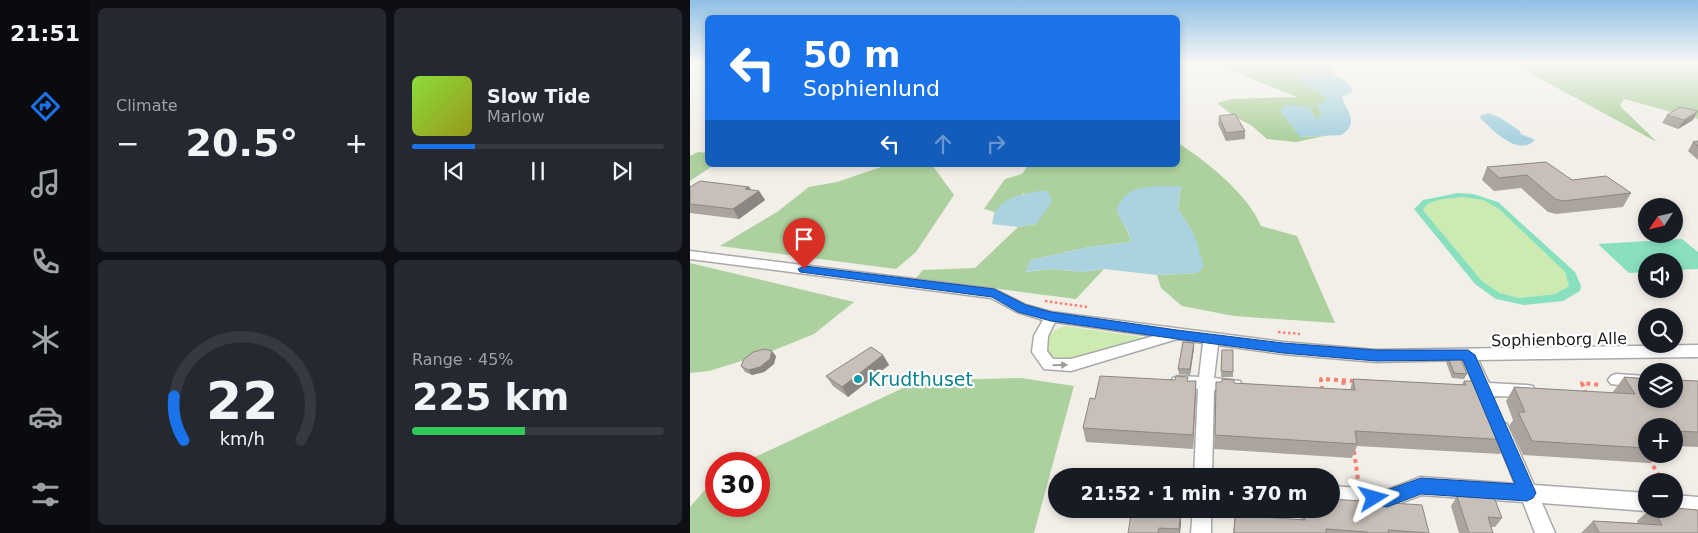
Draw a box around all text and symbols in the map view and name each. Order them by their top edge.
text: 21:51 [10,21,80,46]
icon: left [720,35,785,100]
text: 50 m [803,35,900,75]
text: Sophienlund [803,76,940,101]
text: Slow Tide [487,85,590,107]
icon: directions [28,89,63,124]
text: Climate [116,96,178,115]
text: Marlow [487,107,545,126]
text: 20.5° [186,121,298,165]
text: − [116,127,139,160]
text: + [345,127,368,160]
icon: left [876,130,904,158]
icon: ahead [929,130,957,158]
icon: right [982,130,1010,158]
icon: previous [440,157,468,185]
icon: pause [524,157,552,185]
icon: next [608,157,636,185]
icon: music [28,166,63,201]
north arrow [1638,198,1682,242]
map controls [1638,198,1683,518]
pin [783,218,825,269]
icon: arrive [790,225,818,253]
icon: phone [28,244,63,279]
button: sound [1638,253,1683,298]
button: search [1638,308,1683,353]
icon: climate [28,322,63,357]
street label: Sophienborg Alle [1491,329,1627,350]
text: Range · 45% [412,350,514,369]
one-way arrow [1052,361,1068,369]
button: layers [1638,363,1683,408]
place label: Krudthuset [868,368,973,390]
text: 22 [206,371,278,431]
marker: Krudthuset [852,373,864,385]
text: 225 km [412,375,569,419]
icon: car [28,399,63,434]
button: + [1638,418,1683,463]
text: km/h [219,428,265,449]
speed limit sign: 30 [705,452,770,517]
position arrow [1347,471,1399,523]
button: − [1638,473,1683,518]
icon: filters [28,477,63,512]
text: 21:52 · 1 min · 370 m [1080,482,1308,504]

